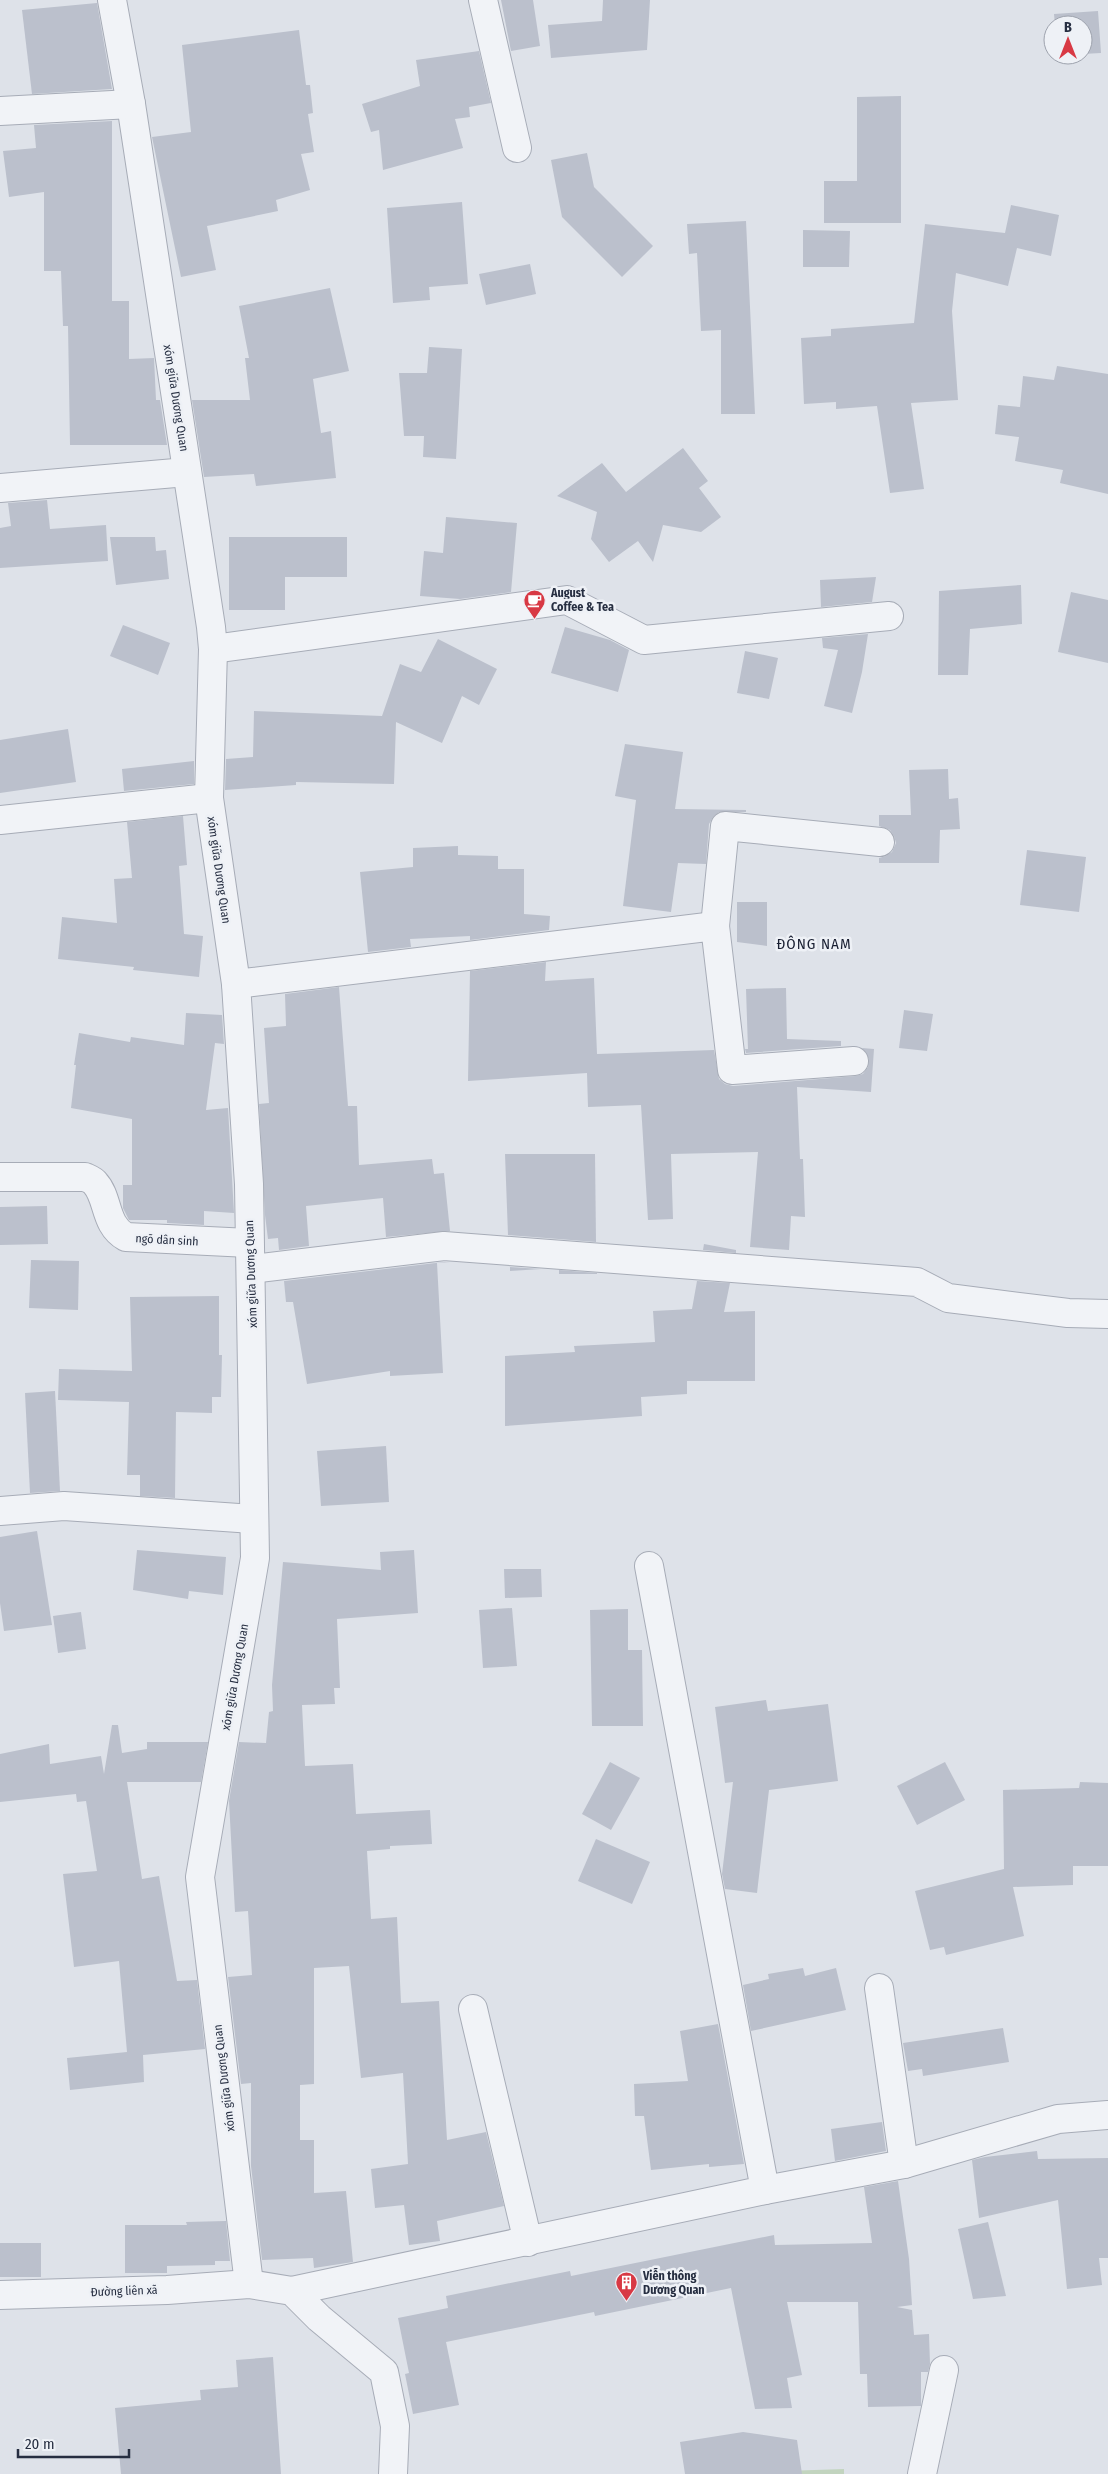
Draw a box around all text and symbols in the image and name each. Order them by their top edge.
north arrow [1043,15,1093,65]
text: B [1064,19,1072,36]
street label: xóm giữa Dương Quan [161,344,191,452]
place label: August Coffee & Tea [550,586,614,614]
cafe icon: August Coffee & Tea [523,588,547,619]
street label: xóm giữa Dương Quan [205,816,233,924]
district label: ĐÔNG NAM [776,935,852,953]
street label: xóm giữa Dương Quan [242,1220,260,1328]
street label: ngõ dân sinh [135,1231,199,1249]
street label: xóm giữa Dương Quan [219,1623,251,1731]
street label: xóm giữa Dương Quan [210,2024,238,2132]
place label: Viễn thông Dương Quan [642,2267,705,2297]
building icon: Viễn thông Dương Quan [615,2271,639,2302]
street label: Đường liên xã [90,2283,158,2299]
scale bar [18,2426,129,2458]
text: 20 m [25,2435,55,2453]

